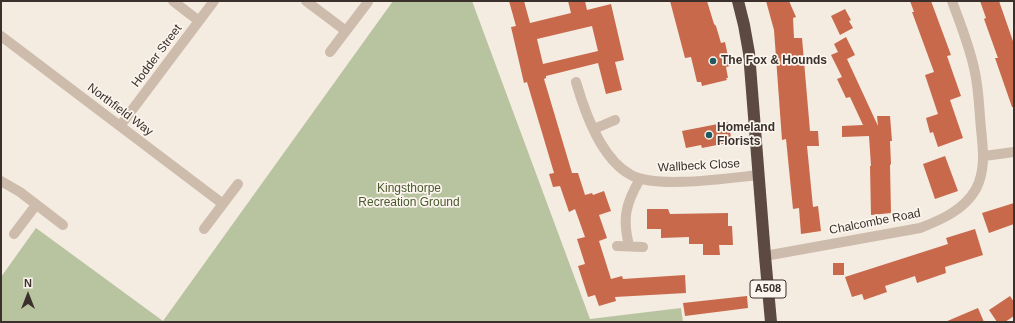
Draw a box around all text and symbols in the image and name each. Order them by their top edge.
street label: Hodder Street [129,22,185,90]
place label: The Fox & Hounds [721,54,827,68]
marker: The Fox & Hounds [708,56,718,66]
street label: Northfield Way [84,81,156,139]
place label: Homeland Florists [717,121,775,149]
marker: Homeland Florists [704,130,714,140]
street label: Wallbeck Close [658,157,740,175]
park label: Kingsthorpe Recreation Ground [358,182,460,210]
street label: Chalcombe Road [828,206,922,238]
north arrow [8,275,48,315]
text: N [24,277,32,289]
road number: A508 [750,280,786,298]

